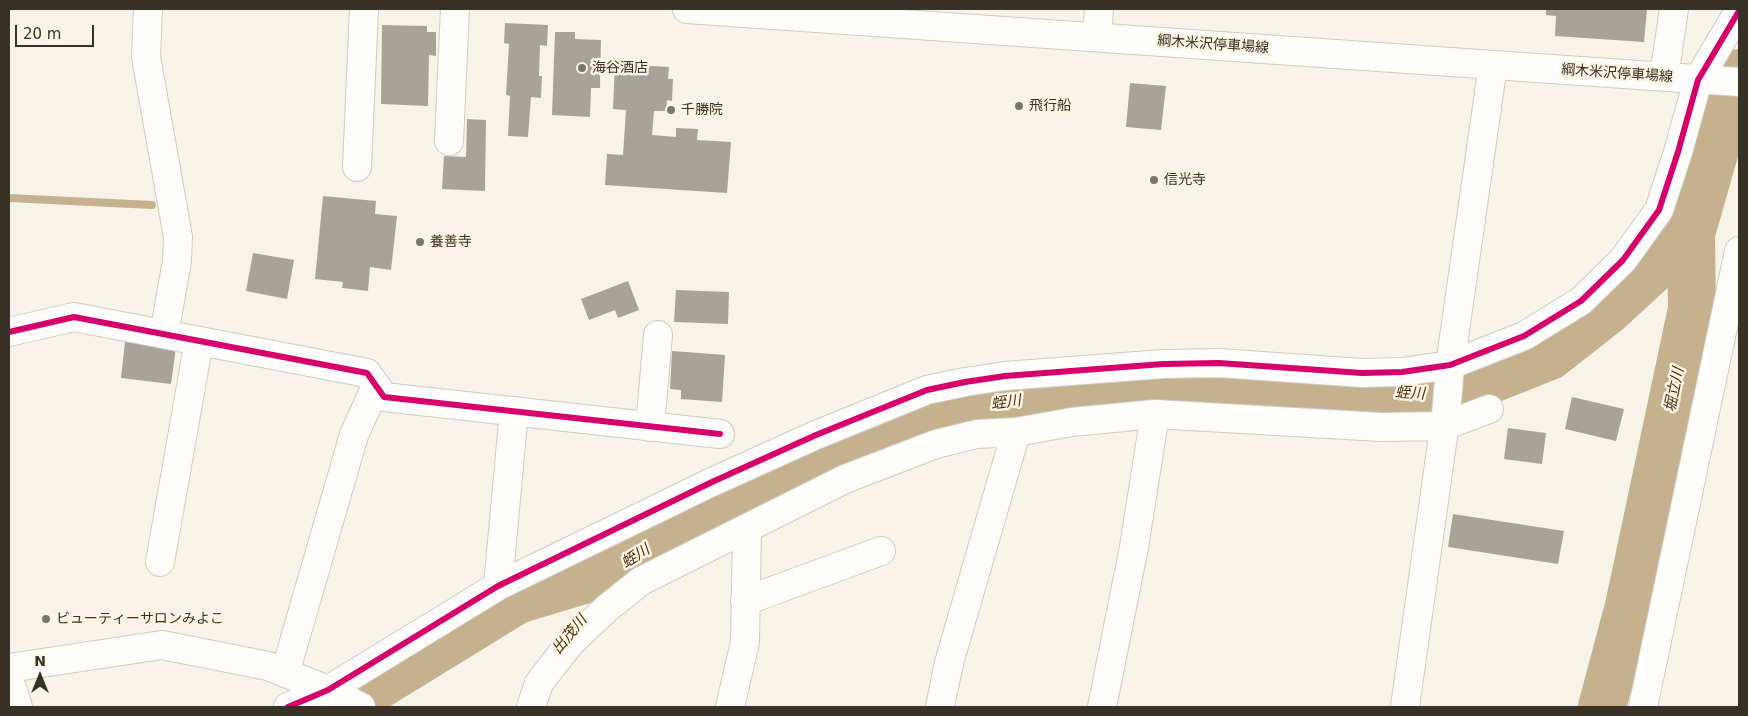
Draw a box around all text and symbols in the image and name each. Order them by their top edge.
scale bar [18,15,96,47]
text: 20 m [23,25,61,43]
street label: 綱木米沢停車場線 [1157,33,1269,57]
place label: 海谷酒店 [592,60,648,76]
marker: 海谷酒店 [576,62,588,74]
street label: 綱木米沢停車場線 [1561,62,1673,86]
place label: 飛行船 [1029,98,1071,114]
marker: 飛行船 [1013,100,1025,112]
place label: 千勝院 [681,102,723,118]
marker: 千勝院 [665,104,677,116]
place label: 信光寺 [1164,172,1206,188]
marker: 信光寺 [1148,174,1160,186]
place label: 養善寺 [430,234,472,250]
marker: 養善寺 [414,236,426,248]
water label: 堀立川 [1662,366,1688,414]
water label: 蛭川 [1395,384,1425,404]
water label: 蛭川 [990,392,1022,414]
water label: 蛭川 [619,541,653,573]
place label: ビューティーサロンみよこ [56,611,224,627]
water label: 出茂川 [549,612,591,658]
marker: ビューティーサロンみよこ [40,613,52,625]
north arrow [15,651,65,701]
text: N [34,653,46,669]

